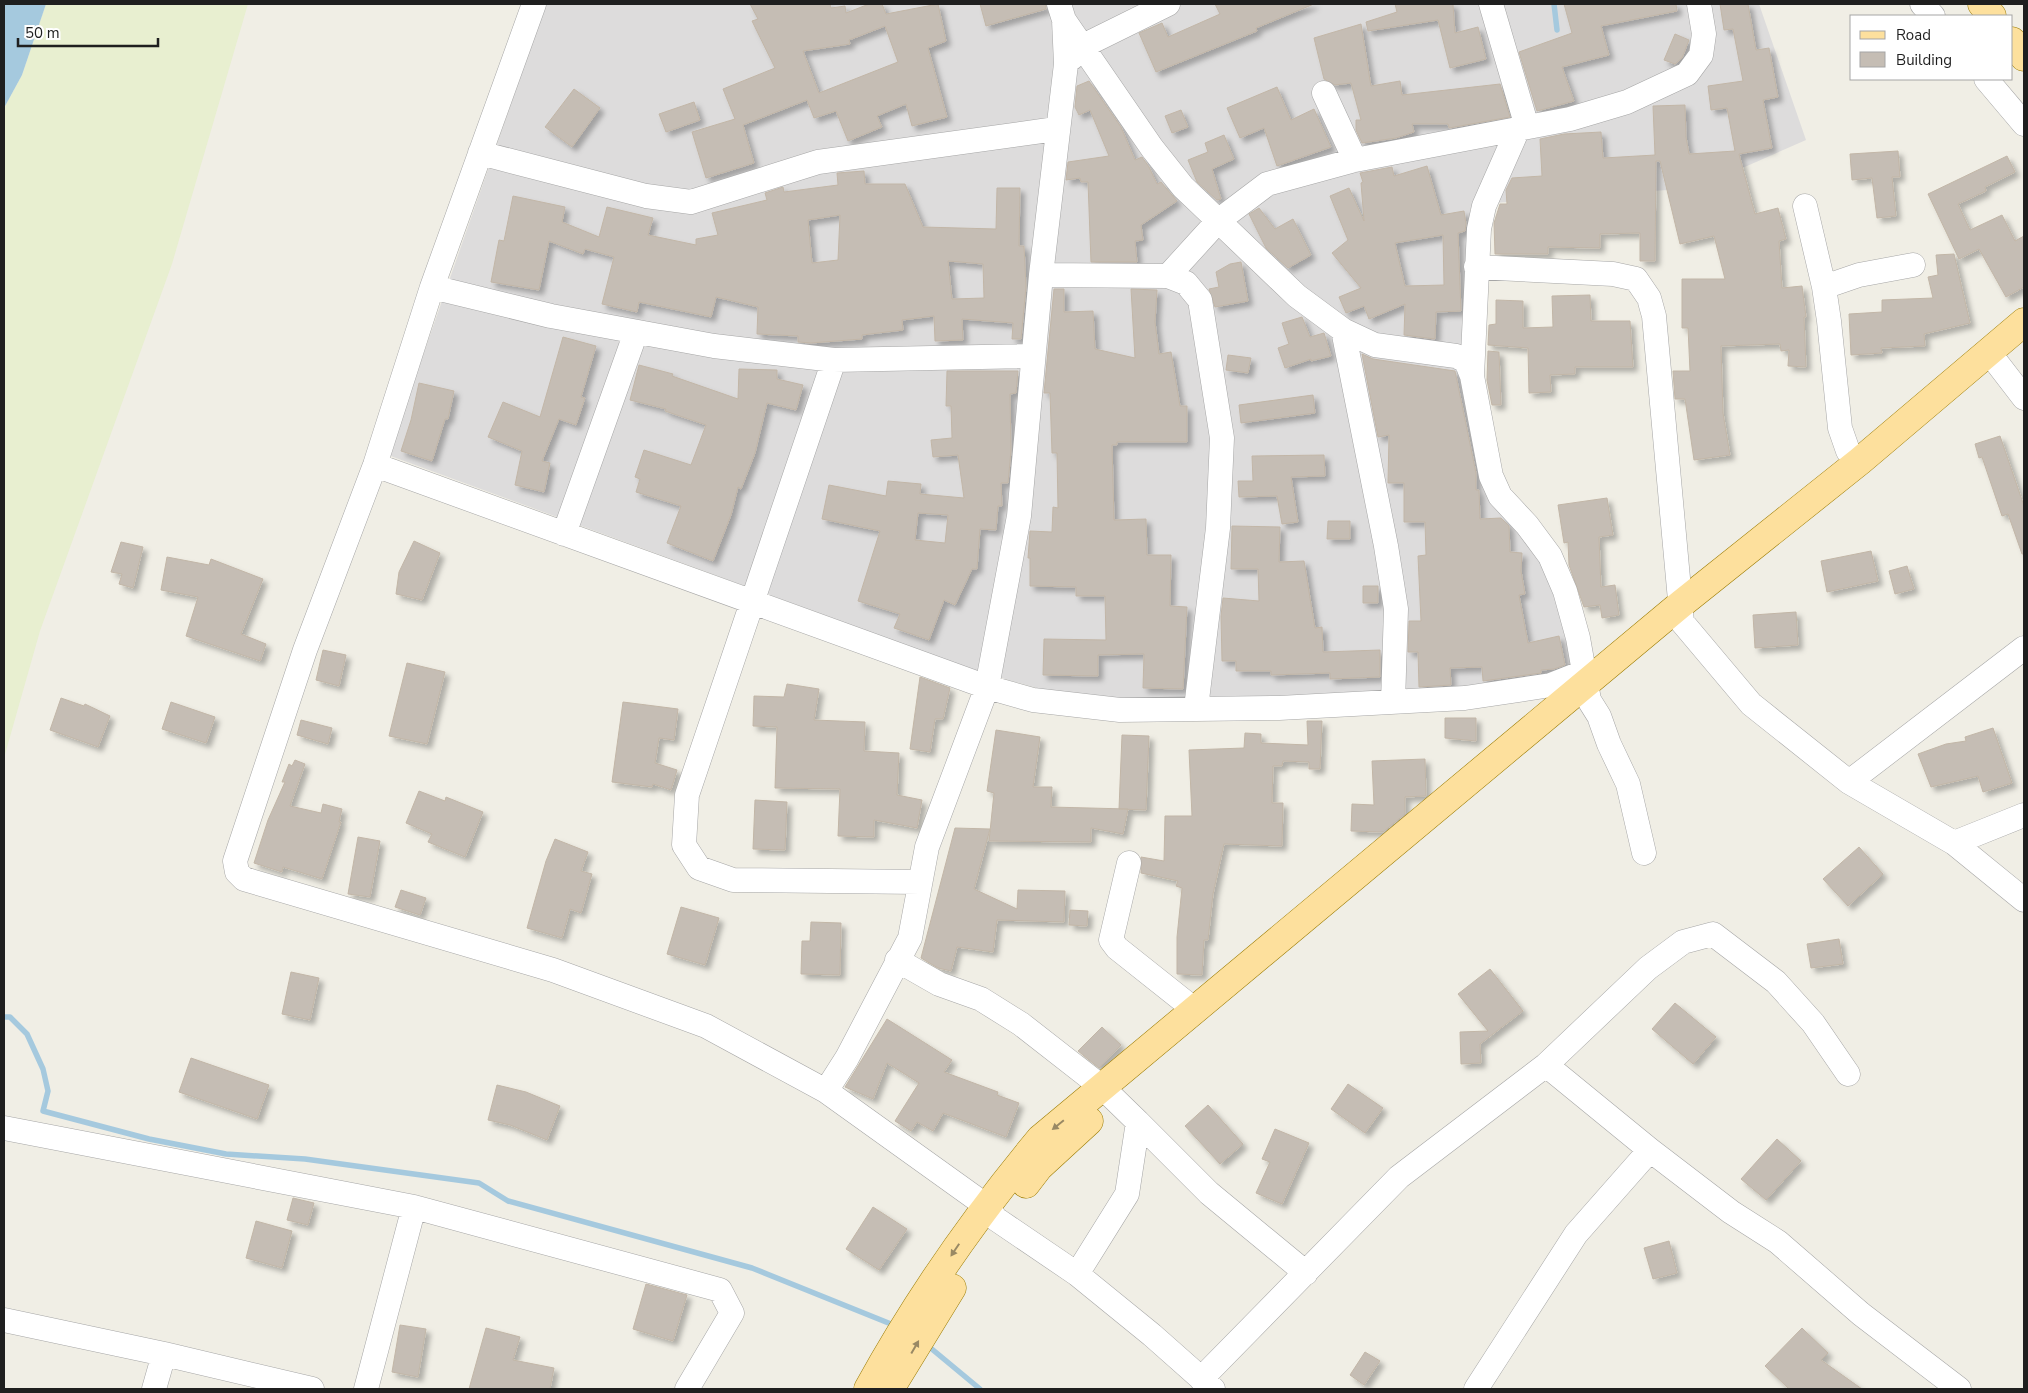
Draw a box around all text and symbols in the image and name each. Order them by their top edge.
scale bar [18,15,158,47]
legend [1850,15,2013,80]
text: 50 m [25,23,60,43]
text: Road [1896,25,1931,45]
text: Building [1896,50,1952,70]
one-way arrow [1052,1119,1065,1130]
one-way arrow [951,1243,960,1256]
one-way arrow [910,1340,919,1354]

